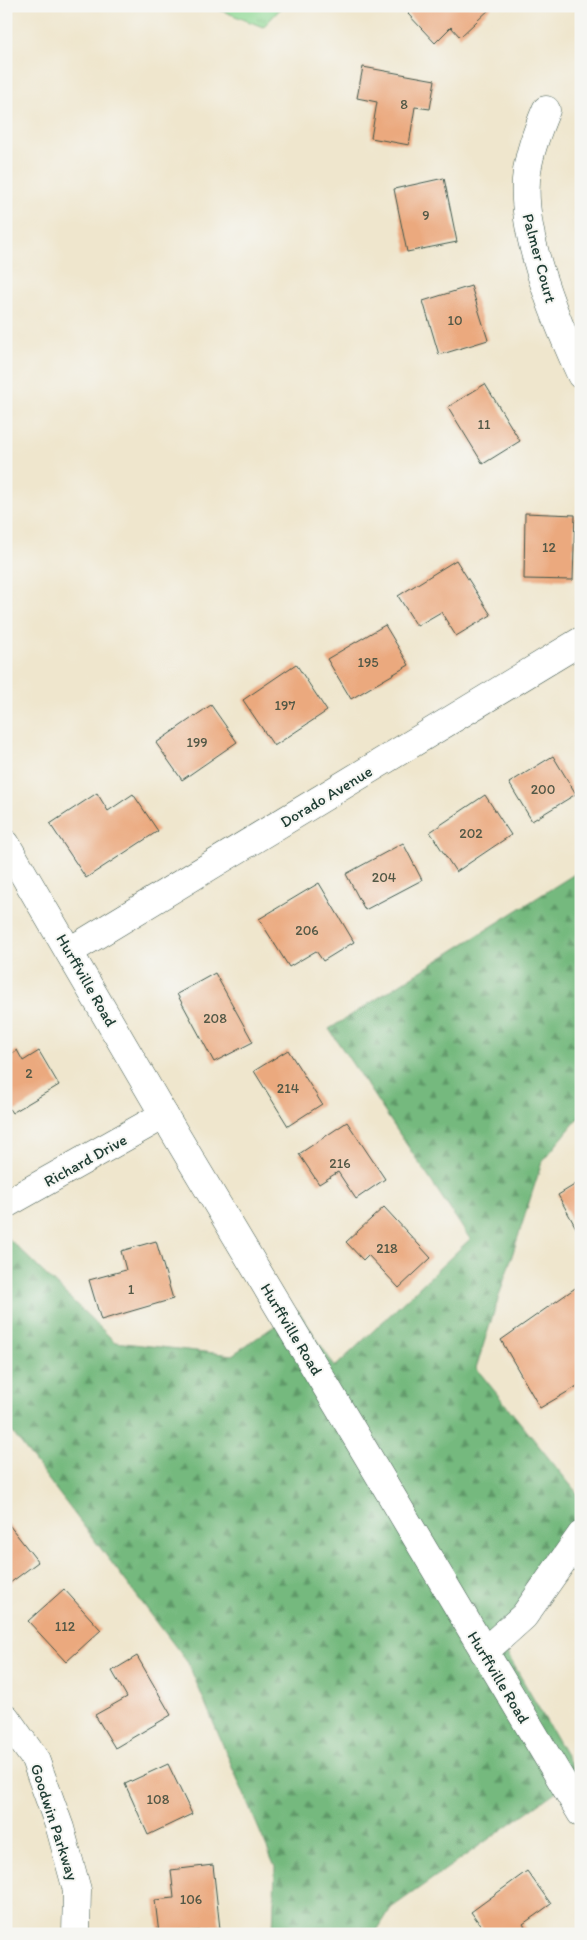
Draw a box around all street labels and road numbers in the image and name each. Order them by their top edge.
street label: Palmer Court [518,211,561,305]
street label: Dorado Avenue [277,761,376,831]
street label: Hurffville Road [52,930,121,1030]
street label: Richard Drive [40,1130,130,1191]
street label: Hurffville Road [257,1280,327,1379]
street label: Hurffville Road [464,1628,534,1727]
street label: Goodwin Parkway [27,1761,82,1883]

